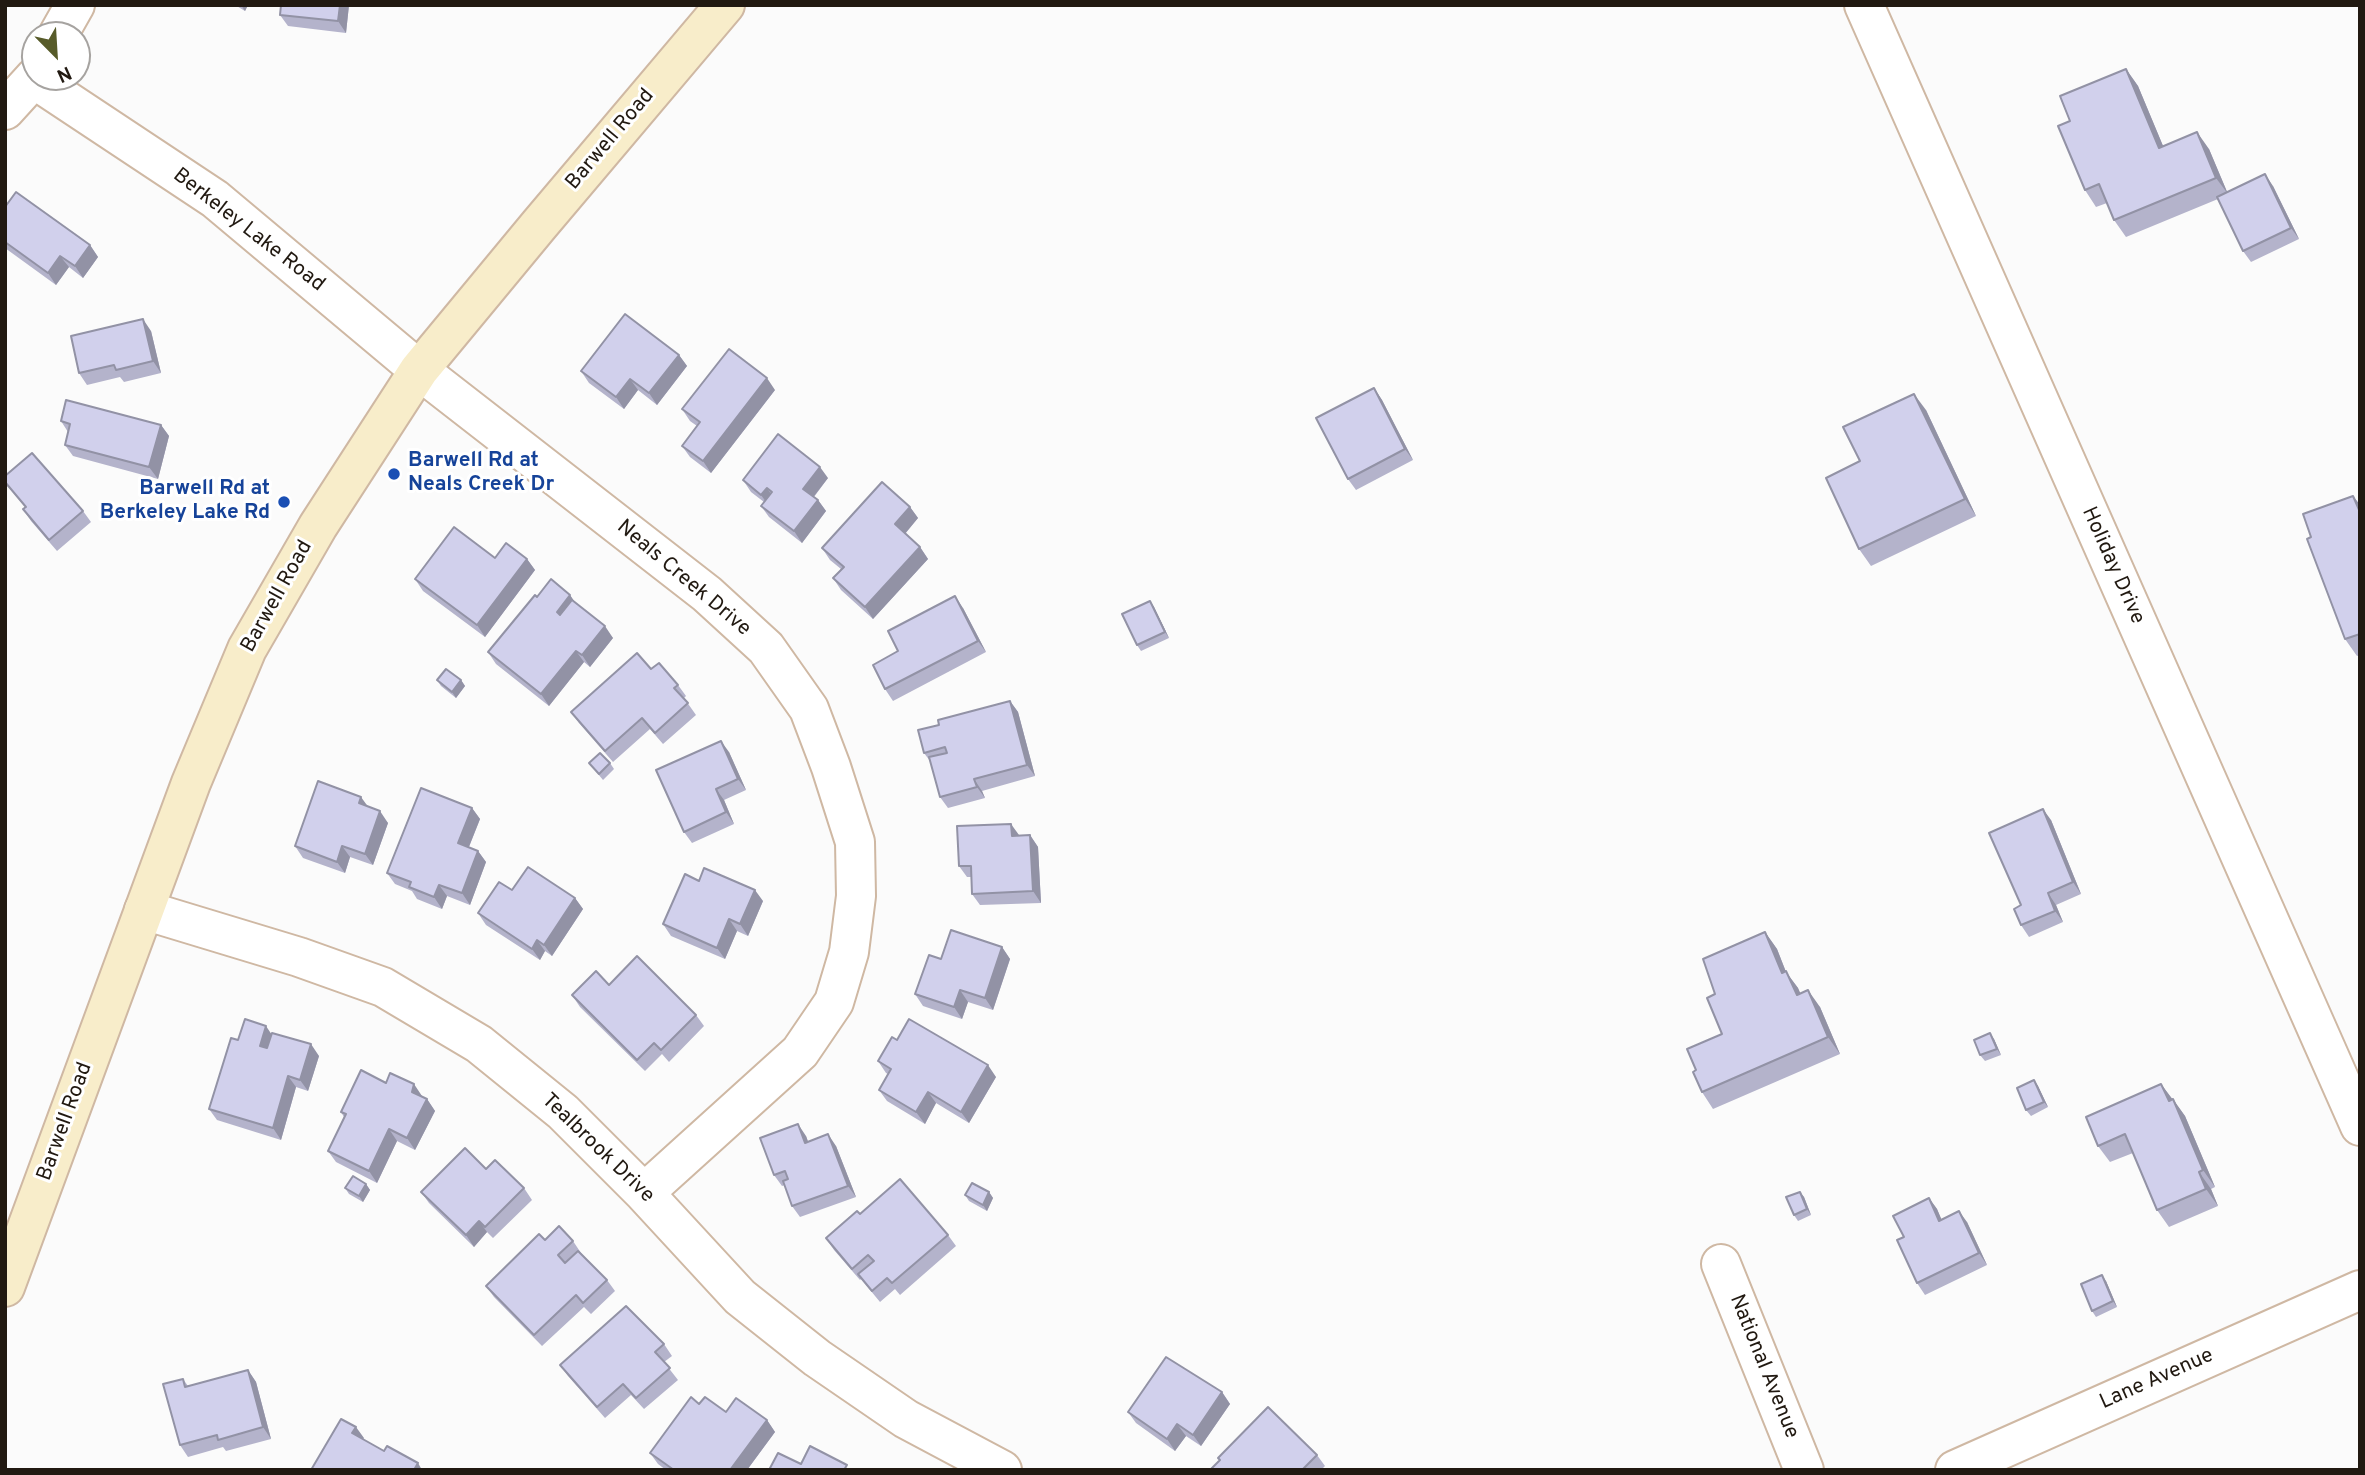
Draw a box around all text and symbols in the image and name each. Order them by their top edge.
north arrow [21,21,91,91]
text: N [53,60,75,87]
street label: Barwell Road [561,84,661,196]
street label: Berkeley Lake Road [167,164,329,298]
place label: Barwell Rd at Neals Creek Dr [408,449,554,499]
marker: Barwell Rd at Neals Creek Dr [386,466,402,482]
place label: Barwell Rd at Berkeley Lake Rd [100,477,270,527]
marker: Barwell Rd at Berkeley Lake Rd [276,494,292,510]
street label: Holiday Drive [2075,503,2149,629]
street label: Neals Creek Drive [611,516,755,642]
street label: Barwell Road [237,537,319,657]
street label: Barwell Road [33,1059,99,1185]
street label: Tealbrook Drive [535,1089,659,1209]
street label: National Avenue [1723,1291,1803,1443]
street label: Lane Avenue [2096,1344,2218,1416]

